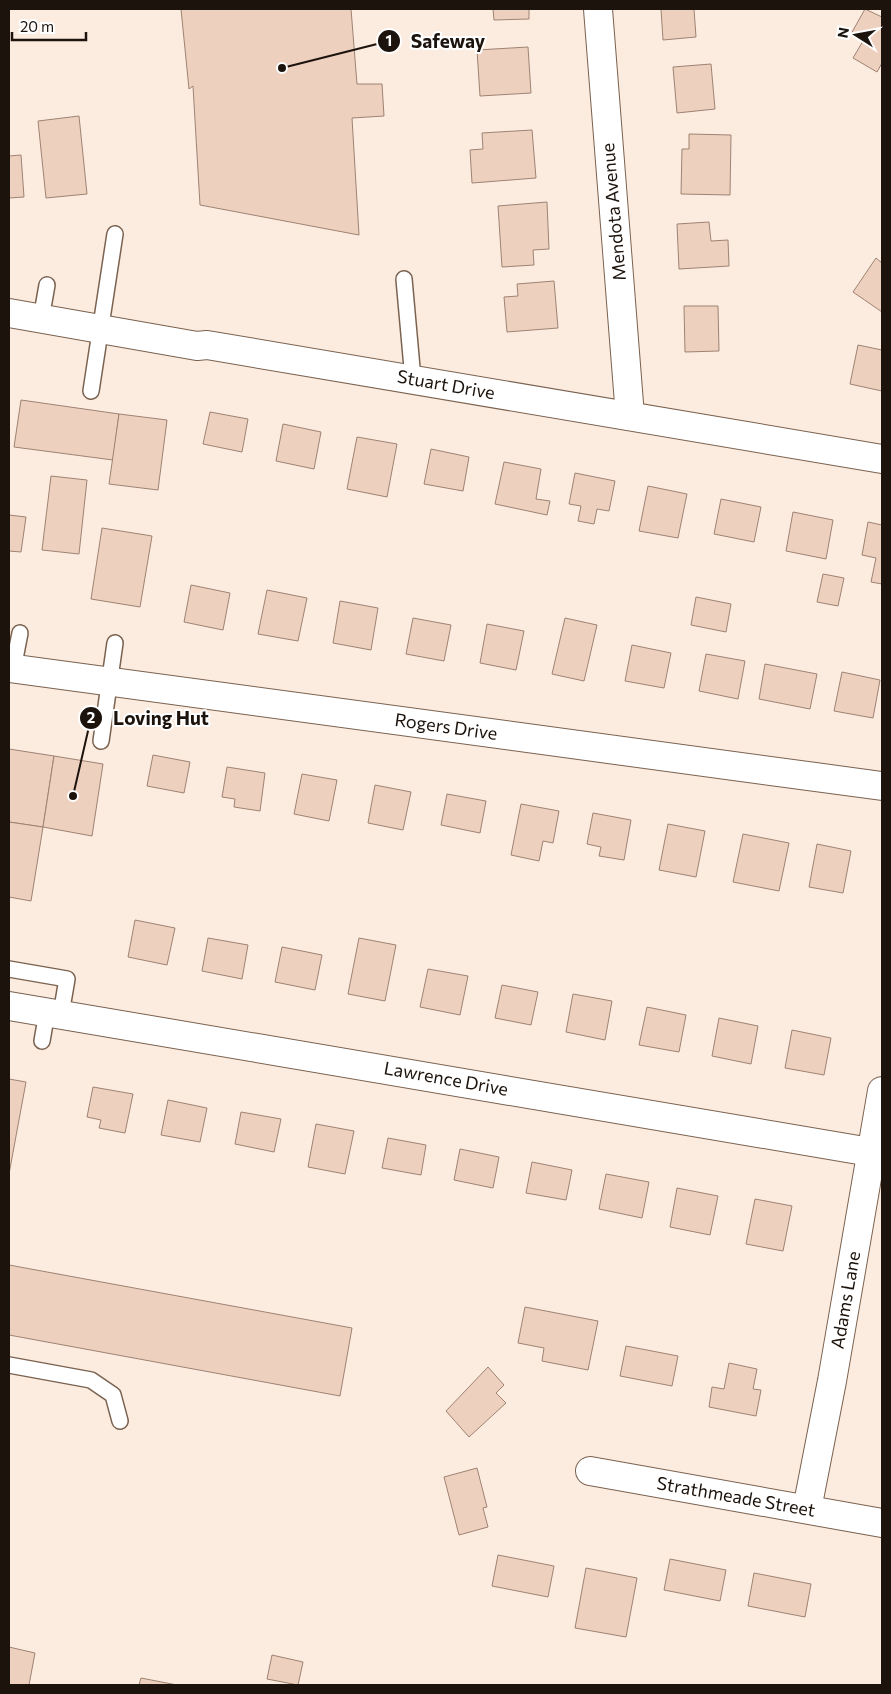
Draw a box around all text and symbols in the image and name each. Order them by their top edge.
scale bar [12,10,86,42]
north arrow [831,10,881,60]
text: 20 m [20,17,54,35]
callout: Safeway [376,24,495,58]
text: N [833,26,852,39]
text: Safeway [411,29,486,52]
text: 1 [386,31,392,49]
street label: Mendota Avenue [596,142,630,282]
street label: Stuart Drive [396,365,497,403]
callout: Loving Hut [78,701,219,735]
text: Loving Hut [113,706,209,729]
text: 2 [87,708,95,726]
street label: Rogers Drive [393,708,499,744]
street label: Lawrence Drive [382,1056,510,1100]
street label: Adams Lane [826,1249,864,1350]
street label: Strathmeade Street [655,1471,817,1521]

